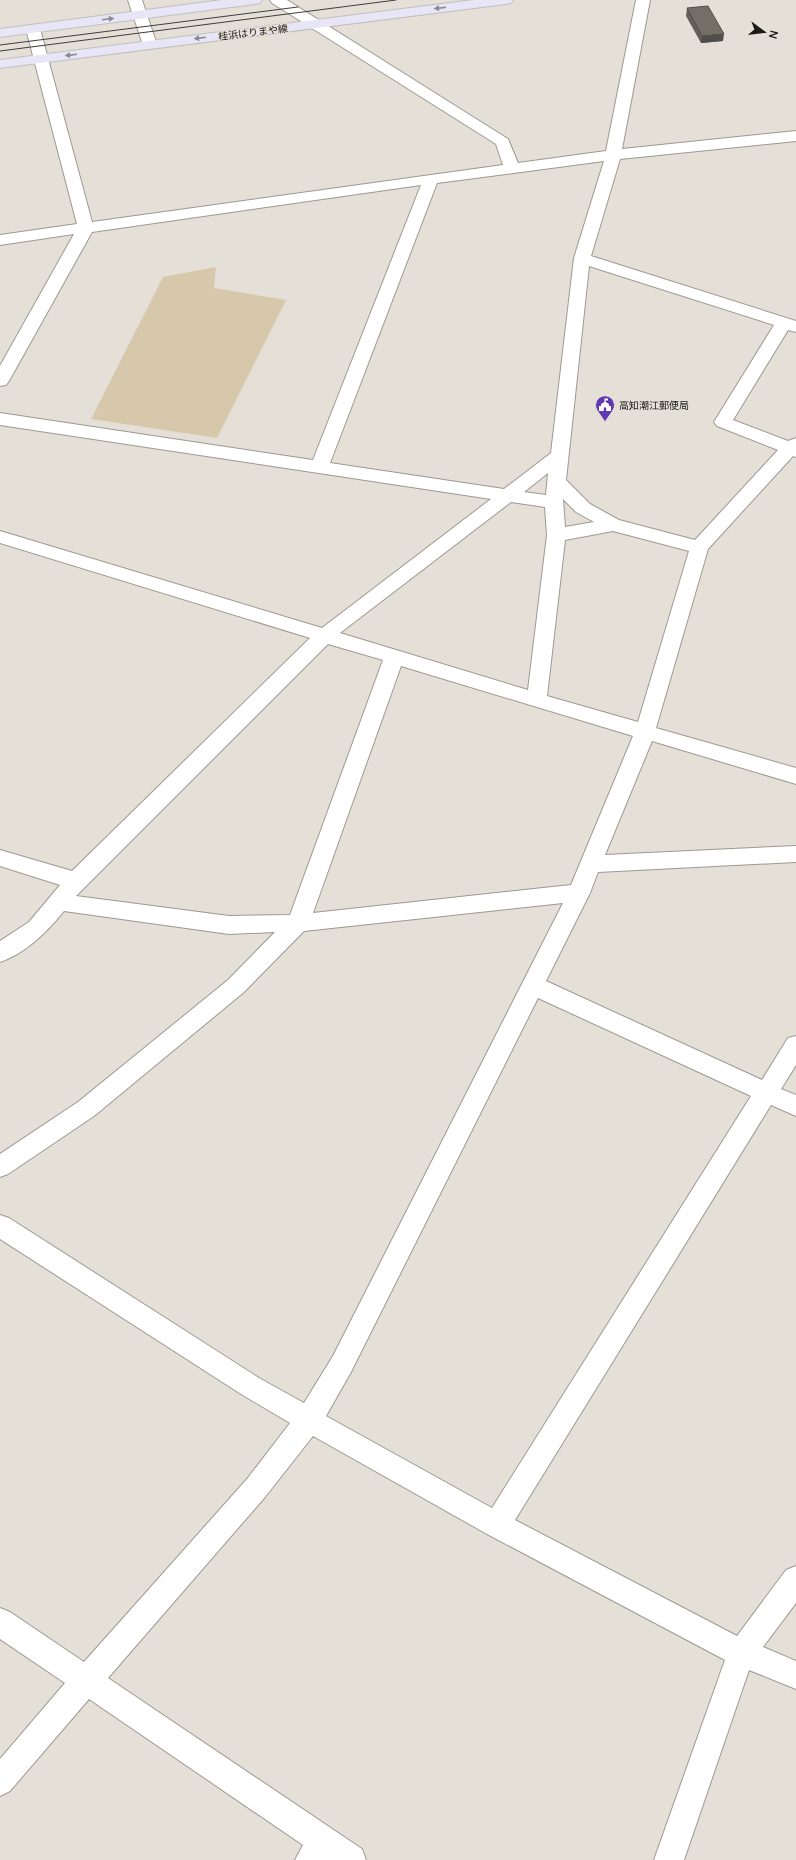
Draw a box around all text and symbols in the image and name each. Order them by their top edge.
one-way arrow [434,5,446,11]
north arrow [744,12,784,52]
one-way arrow [102,16,114,22]
street label: 桂浜はりまや線 [217,21,289,43]
text: N [766,29,782,41]
one-way arrow [194,35,206,42]
one-way arrow [65,52,77,58]
public building icon: 高知潮江郵便局 [594,394,616,422]
place label: 高知潮江郵便局 [619,398,689,412]

